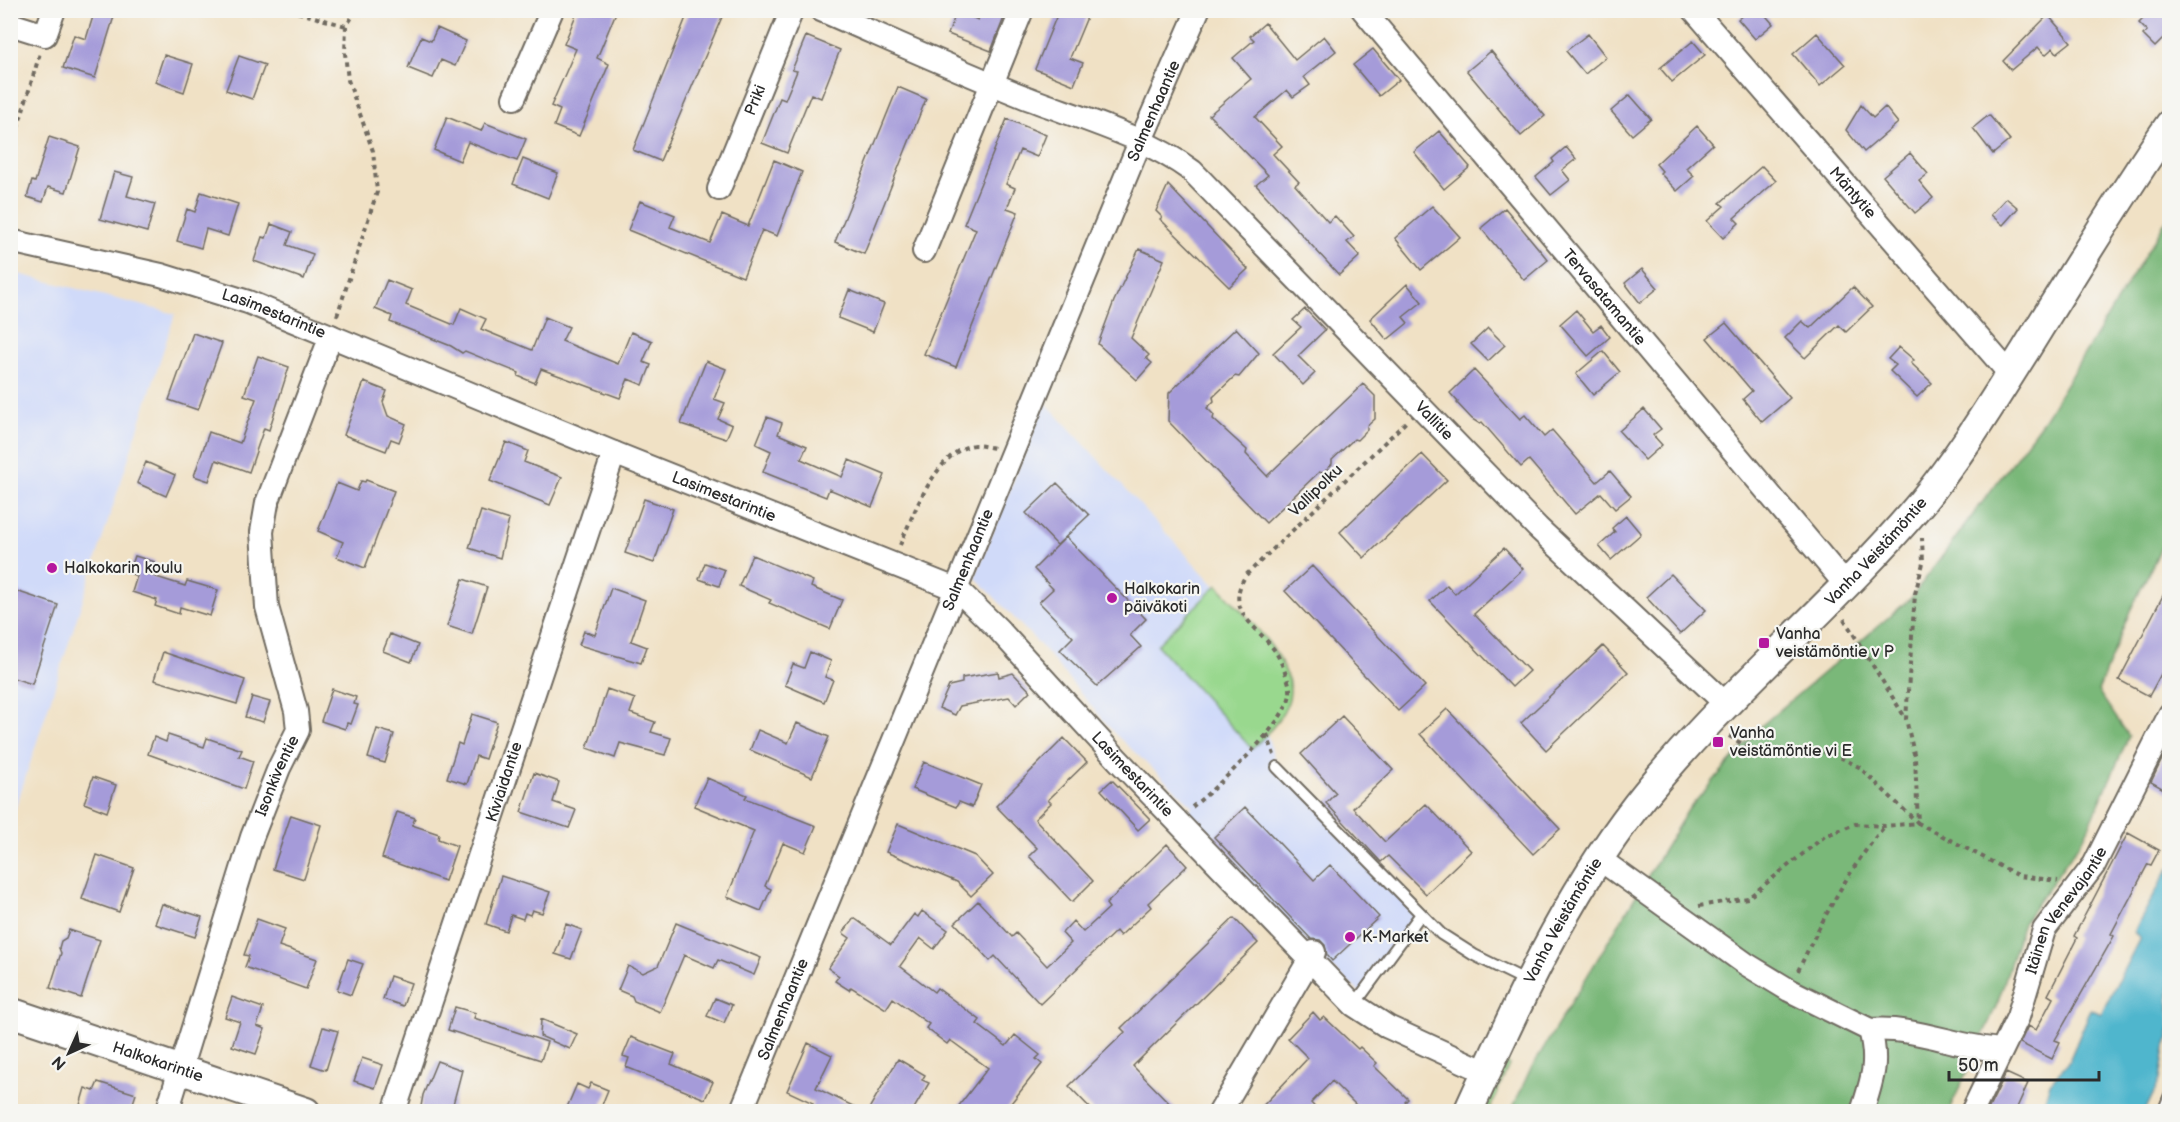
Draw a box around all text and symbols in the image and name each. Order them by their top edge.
street label: Salmenhaantie [1124,57,1185,164]
street label: Priki [741,82,770,118]
street label: Mäntytie [1825,163,1881,223]
street label: Tervasatamantie [1558,245,1650,350]
street label: Lasimestarintie [219,285,329,343]
street label: Vallitie [1411,397,1458,445]
street label: Vallipolku [1285,461,1347,521]
street label: Lasimestarintie [669,467,779,526]
street label: Vanha Veistämöntie [1821,493,1932,610]
street label: Salmenhaantie [939,506,998,614]
place label: Halkokarin koulu [64,559,182,578]
marker: Halkokarin koulu [45,561,59,575]
place label: Halkokarin päiväkoti [1124,580,1200,617]
marker: Halkokarin päiväkoti [1105,591,1119,605]
place label: Vanha veistämöntie v P [1775,625,1894,662]
marker: Vanha veistämöntie v P [1757,636,1771,650]
place label: Vanha veistämöntie vi E [1729,724,1852,761]
street label: Lasimestarintie [1088,728,1178,821]
street label: Isonkiventie [252,732,303,819]
marker: Vanha veistämöntie vi E [1711,735,1725,749]
street label: Kiviaidantie [482,739,527,824]
street label: Itäinen Venevajantie [2022,843,2111,977]
street label: Vanha Veistämöntie [1520,854,1607,986]
place label: K-Market [1362,928,1429,947]
marker: K-Market [1343,930,1357,944]
street label: Salmenhaantie [754,955,813,1063]
north arrow [39,1023,99,1083]
street label: Halkokarintie [110,1038,206,1086]
scale bar [1949,1044,2099,1082]
text: N [48,1052,70,1074]
text: 50 m [1958,1055,1999,1076]

